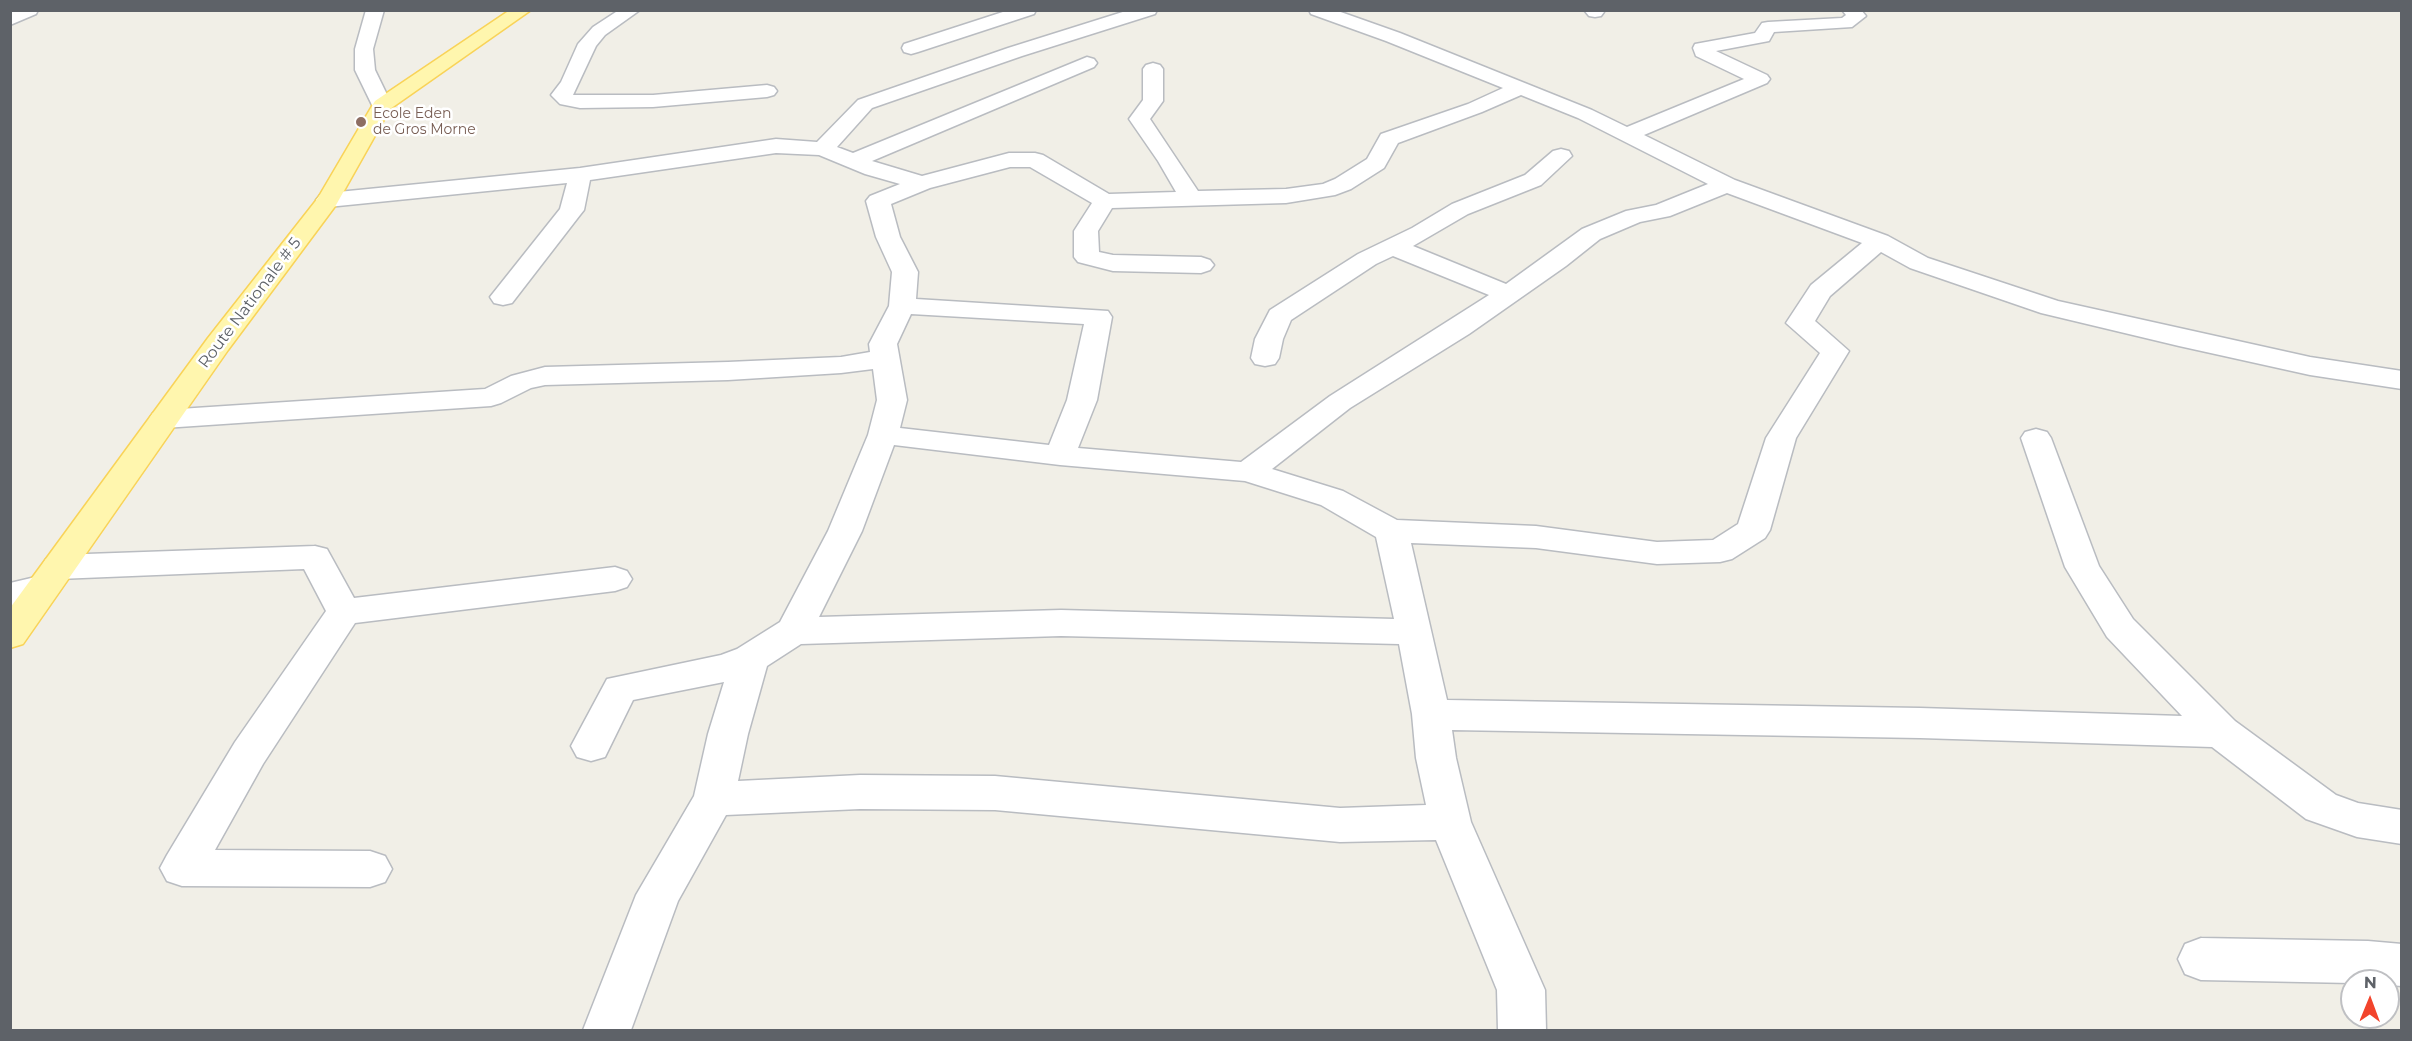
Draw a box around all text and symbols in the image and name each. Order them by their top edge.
place label: Ecole Eden de Gros Morne [373,106,476,138]
marker: Ecole Eden de Gros Morne [354,115,368,129]
street label: Route Nationale # 5 [195,234,305,372]
north arrow [2340,969,2400,1029]
text: N [2364,973,2377,992]

